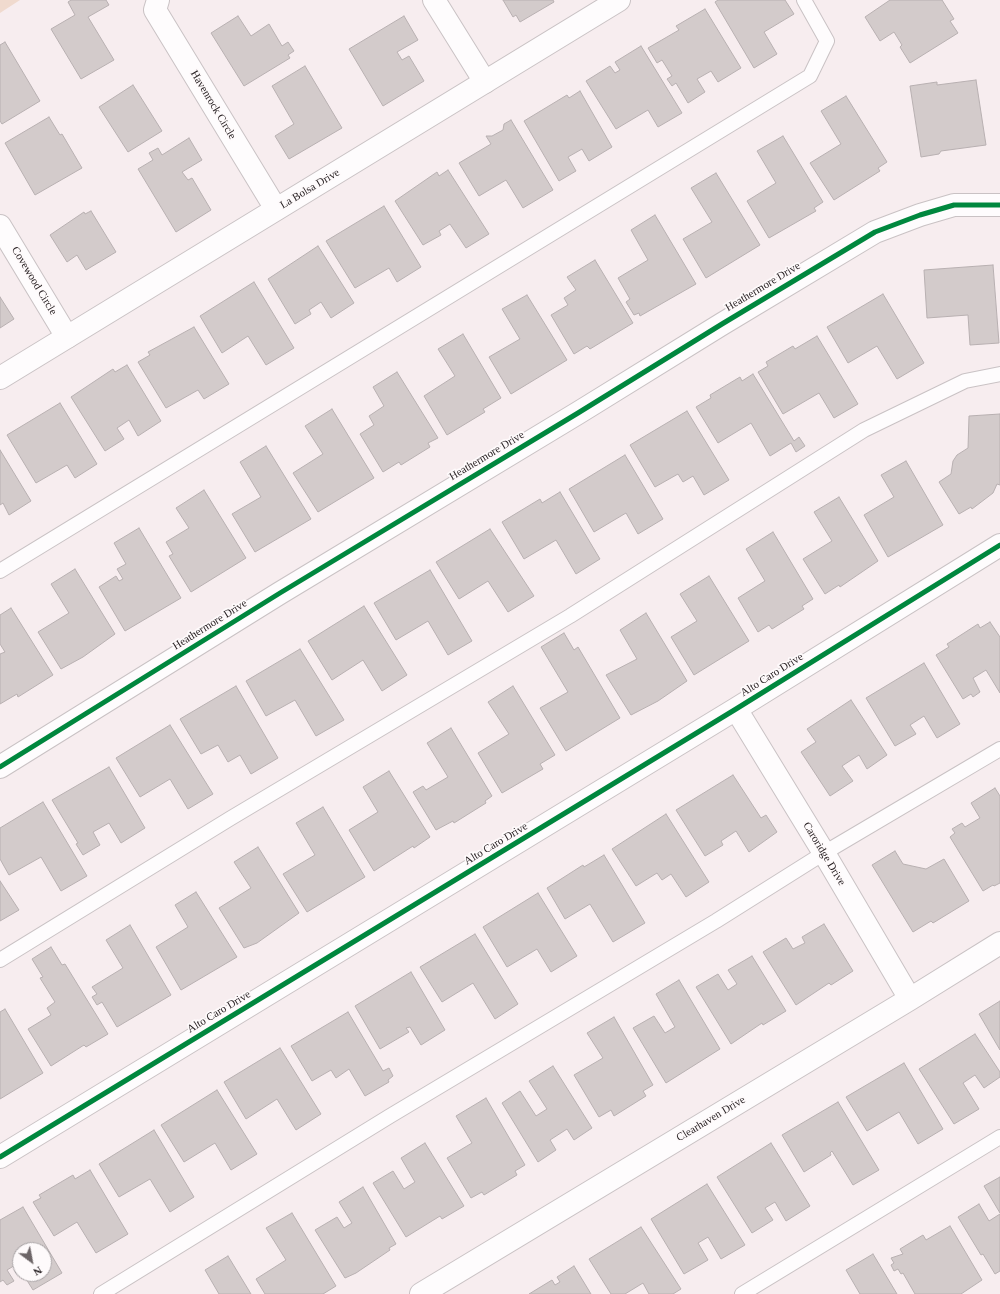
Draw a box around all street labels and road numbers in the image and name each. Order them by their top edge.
street label: Havenrock Circle [187,68,239,142]
street label: La Bolsa Drive [278,166,342,212]
street label: Covewood Circle [8,244,60,318]
street label: Heathermore Drive [723,259,803,315]
street label: Heathermore Drive [447,428,527,484]
street label: Heathermore Drive [170,597,250,653]
street label: Alto Caro Drive [738,650,806,700]
street label: Alto Caro Drive [462,820,530,868]
street label: Caroridge Drive [800,820,848,888]
street label: Alto Caro Drive [185,988,253,1036]
street label: Clearhaven Drive [674,1093,748,1145]

